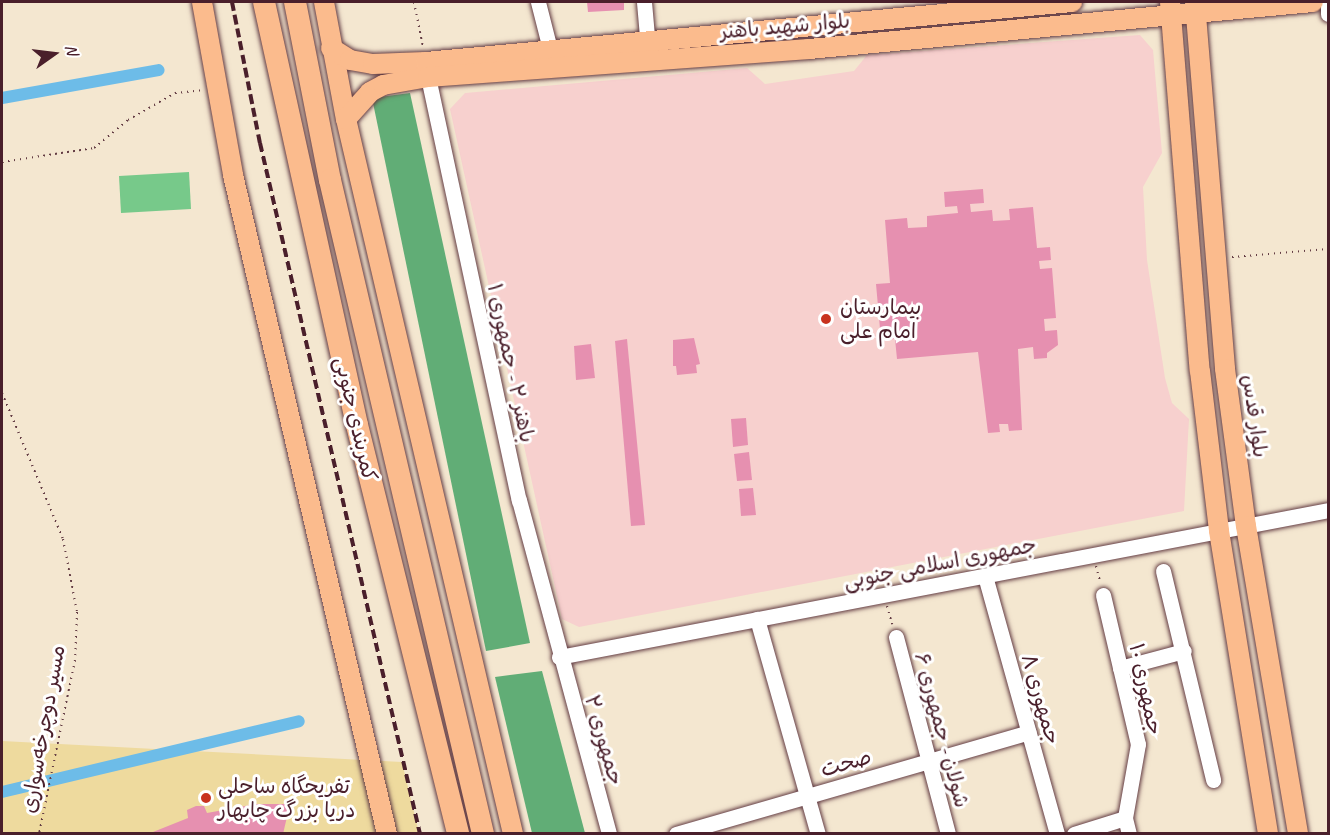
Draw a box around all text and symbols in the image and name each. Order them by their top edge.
street label: بلوار شهید باهنر [719,8,851,44]
north arrow [24,24,84,84]
text: N [61,42,82,57]
street label: باهنر ۲ - جمهوری ۱ [482,281,540,445]
place label: بیمارستان امام علی [840,294,921,344]
marker: بیمارستان امام علی [817,310,835,328]
street label: کمربندی جنوبی [329,354,383,484]
street label: بلوار قدس [1237,373,1273,459]
street label: جمهوری اسلامی جنوبی [841,532,1039,594]
street label: جمهوری ۱۰ [1124,641,1168,737]
street label: مسیر دوچرخه‌سواری [16,643,70,815]
street label: شولان - جمهوری ۶ [909,650,975,810]
street label: جمهوری ۸ [1016,651,1066,747]
street label: جمهوری ۲ [579,692,629,788]
street label: صحت [818,744,874,782]
place label: تفریحگاه ساحلی دریا بزرگ چابهار [218,773,355,823]
marker: تفریحگاه ساحلی دریا بزرگ چابهار [199,791,213,805]

